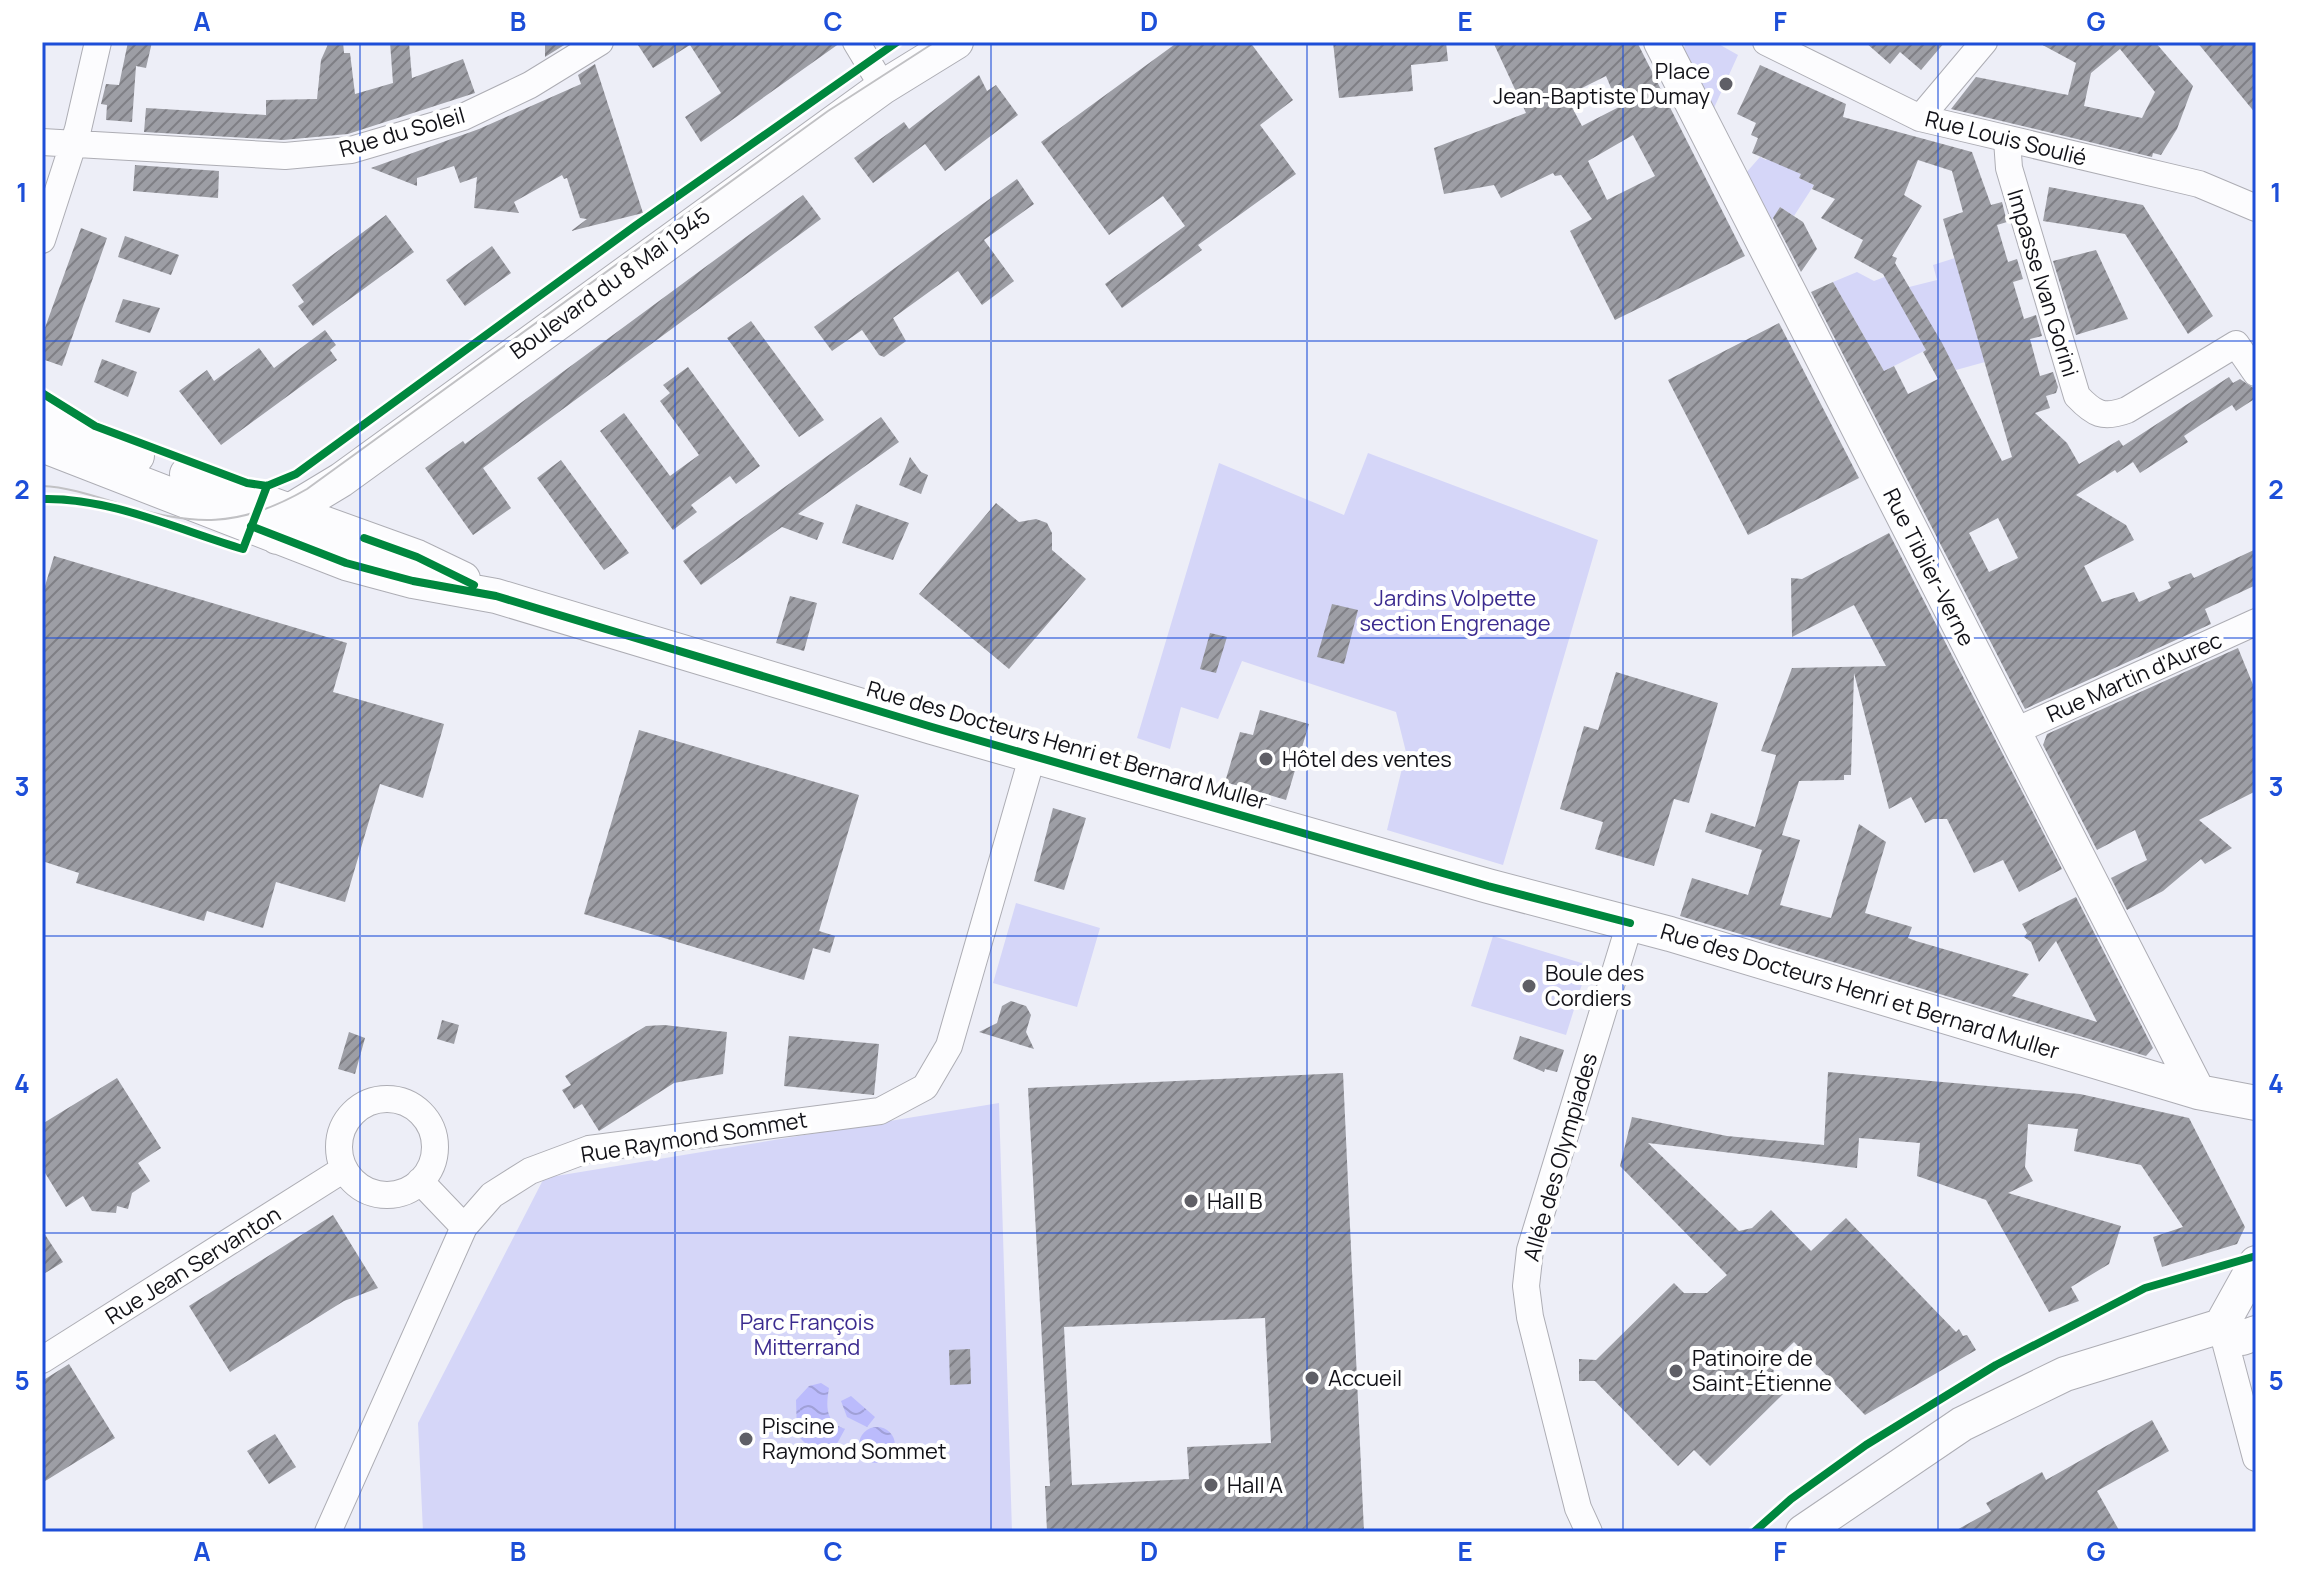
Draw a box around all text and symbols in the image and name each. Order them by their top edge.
text: A [193,3,211,39]
text: B [510,3,526,39]
text: C [823,3,843,39]
text: D [1140,3,1158,39]
text: E [1457,3,1473,39]
text: F [1773,3,1787,39]
text: G [2086,3,2106,39]
place label: Place Jean-Baptiste Dumay [1493,56,1710,111]
marker: Place Jean-Baptiste Dumay [1717,75,1735,93]
street label: Rue du Soleil [336,100,468,164]
street label: Rue Louis Soulié [1922,103,2090,173]
text: 1 [16,174,28,210]
text: 1 [2270,174,2282,210]
street label: Impasse Ivan Gorini [2000,186,2086,380]
street label: Boulevard du 8 Mai 1945 [504,200,716,366]
text: 2 [14,471,30,507]
text: 2 [2268,471,2284,507]
street label: Rue Tiblier-Verne [1876,483,1982,651]
park label: Jardins Volpette section Engrenage [1359,583,1551,638]
street label: Rue Martin d'Aurec [2042,625,2226,729]
street label: Rue des Docteurs Henri et Bernard Muller [863,673,1271,817]
place label: Hôtel des ventes [1282,744,1452,774]
marker: Hôtel des ventes [1257,750,1275,768]
text: 3 [14,768,30,804]
text: 3 [2268,768,2284,804]
street label: Rue des Docteurs Henri et Bernard Muller [1657,916,2063,1066]
place label: Boule des Cordiers [1545,958,1644,1013]
marker: Boule des Cordiers [1520,977,1538,995]
street label: Allée des Olympiades [1516,1049,1604,1265]
text: 4 [14,1065,30,1101]
text: 4 [2268,1065,2284,1101]
street label: Rue Raymond Sommet [579,1104,809,1170]
place label: Hall B [1207,1186,1262,1216]
marker: Hall B [1182,1192,1200,1210]
street label: Rue Jean Servanton [100,1199,286,1331]
park label: Parc François Mitterrand [740,1307,874,1362]
place label: Patinoire de Saint-Étienne [1692,1343,1832,1398]
text: 5 [14,1362,30,1398]
marker: Patinoire de Saint-Étienne [1667,1362,1685,1380]
text: 5 [2268,1362,2284,1398]
place label: Accueil [1328,1363,1402,1393]
marker: Accueil [1303,1369,1321,1387]
place label: Piscine Raymond Sommet [762,1411,947,1466]
marker: Piscine Raymond Sommet [737,1430,755,1448]
place label: Hall A [1227,1470,1283,1500]
marker: Hall A [1202,1476,1220,1494]
text: A [193,1533,211,1569]
text: B [510,1533,526,1569]
text: C [823,1533,843,1569]
text: D [1140,1533,1158,1569]
text: E [1457,1533,1473,1569]
text: F [1773,1533,1787,1569]
text: G [2086,1533,2106,1569]

